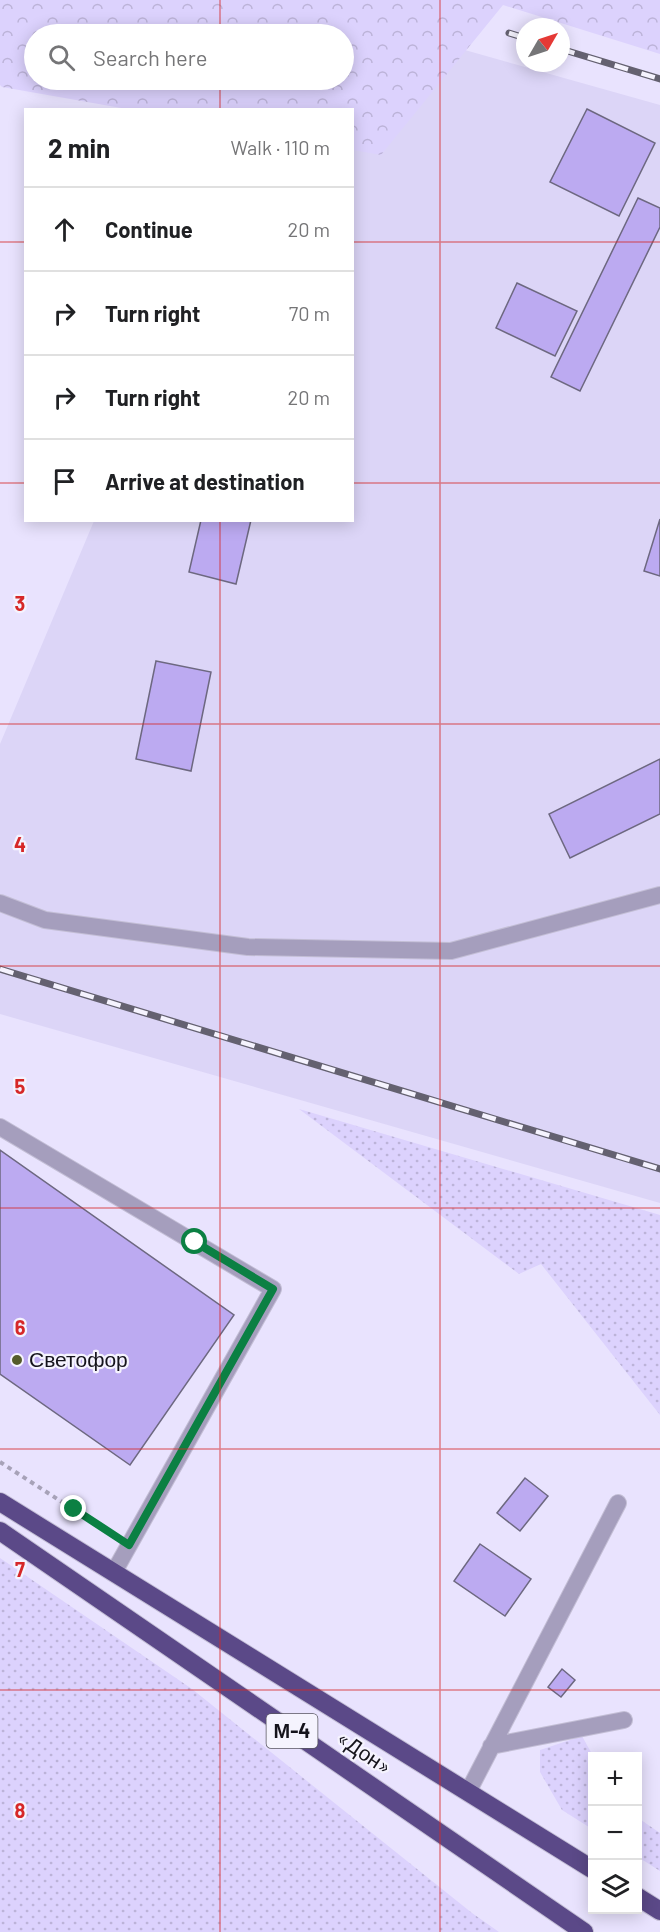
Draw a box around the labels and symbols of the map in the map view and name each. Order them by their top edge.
north arrow [516,18,570,72]
text: 3 [15,591,25,615]
text: 4 [14,832,26,856]
text: 5 [15,1074,26,1098]
route start [181,1228,207,1254]
text: 6 [15,1315,26,1339]
place label: Светофор [29,1346,128,1371]
marker: Светофор [10,1353,24,1367]
route end [60,1495,86,1521]
text: 7 [15,1557,25,1581]
road number: М-4 [266,1714,318,1748]
street label: «Дон» [333,1724,397,1779]
text: 8 [15,1798,26,1822]

